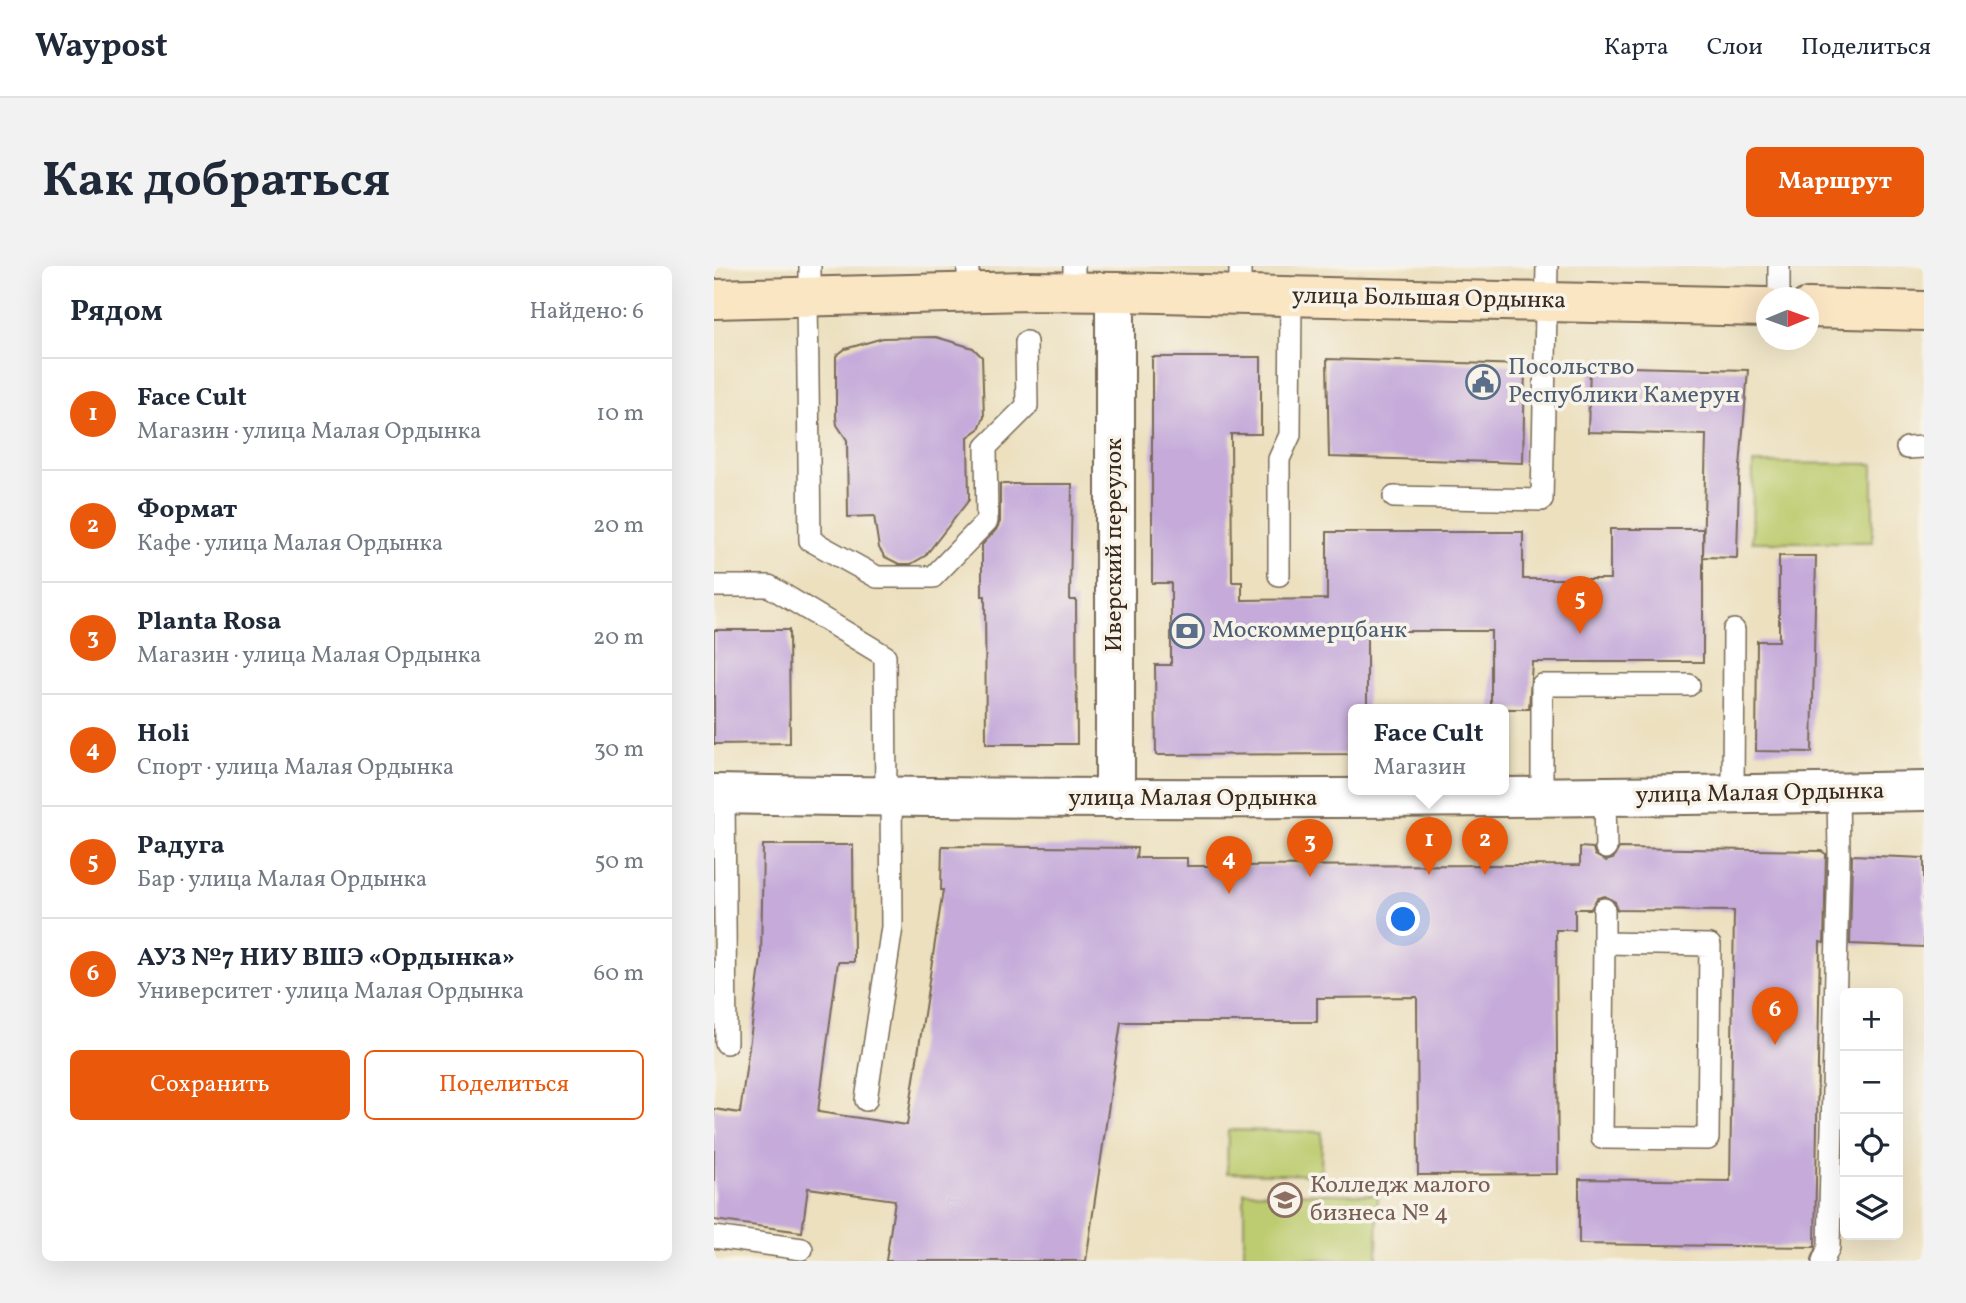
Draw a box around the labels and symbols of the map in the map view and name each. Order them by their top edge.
street label: улица Большая Ордынка [1292,280,1566,318]
north arrow [1756,287,1819,350]
place label: Посольство Республики Камерун [1508,351,1740,413]
public building icon: Посольство Республики Камерун [1464,363,1502,401]
street label: Иверский переулок [1098,438,1132,652]
pin: 5 [1557,576,1603,634]
bank icon: Москоммерцбанк [1168,612,1206,650]
place label: Москоммерцбанк [1212,614,1407,648]
street label: улица Малая Ордынка [1635,775,1885,813]
street label: улица Малая Ордынка [1068,782,1318,816]
pin: 1 [1406,817,1452,875]
pin: 2 [1462,817,1508,875]
pin: 3 [1287,819,1333,877]
pin: 4 [1206,836,1252,894]
your location [1386,902,1420,936]
pin: 6 [1752,987,1798,1045]
place label: Колледж малого бизнеса № 4 [1310,1169,1490,1231]
school or university icon: Колледж малого бизнеса № 4 [1266,1181,1304,1219]

